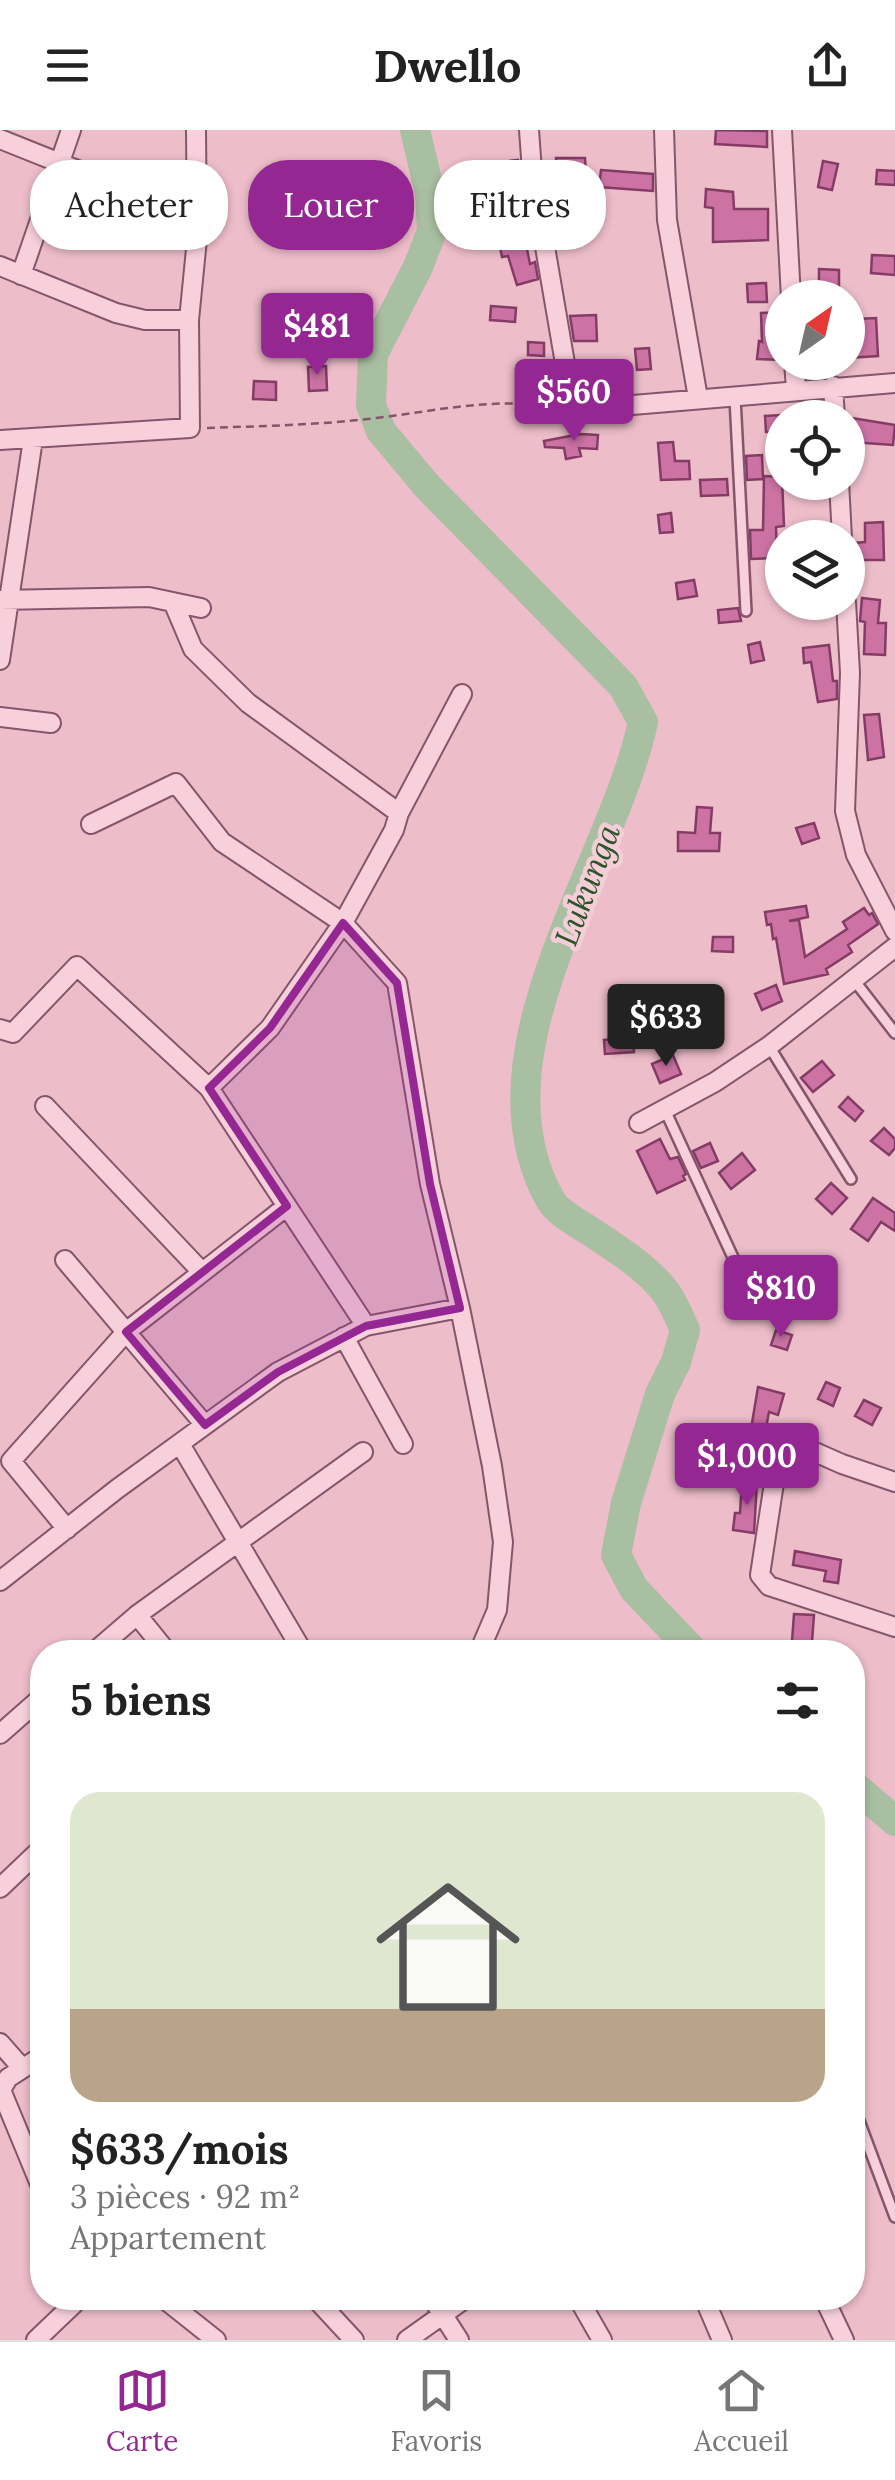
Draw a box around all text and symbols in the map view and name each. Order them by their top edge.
text: Dwello [374,37,521,94]
icon: menu [40,38,95,93]
icon: share [800,38,855,93]
chip: Acheter [30,160,228,250]
chip: Louer [248,160,414,250]
chip: Filtres [434,160,606,250]
north arrow [765,280,865,380]
map controls [765,280,865,620]
pin: $481 [258,293,376,378]
text: $481 [283,305,351,346]
pin: $560 [515,359,633,444]
text: $560 [537,371,611,412]
button: locate [765,400,865,500]
button: layers [765,520,865,620]
water label: Lukunga [545,818,629,951]
pin: $633 [607,984,725,1069]
text: $633 [629,996,703,1037]
pin: $810 [722,1255,840,1340]
text: $810 [746,1267,816,1308]
pin: $1,000 [666,1423,828,1508]
text: $1,000 [697,1435,797,1476]
text: 5 biens [70,1673,211,1727]
icon: filters [770,1673,825,1728]
icon: home [358,1857,538,2037]
text: $633/mois [70,2122,289,2176]
text: 3 pièces · 92 m² [70,2176,300,2217]
text: Appartement [70,2217,266,2258]
tab: Carte [106,2363,178,2459]
tab: Favoris [391,2363,482,2459]
tab: Accueil [694,2363,789,2459]

